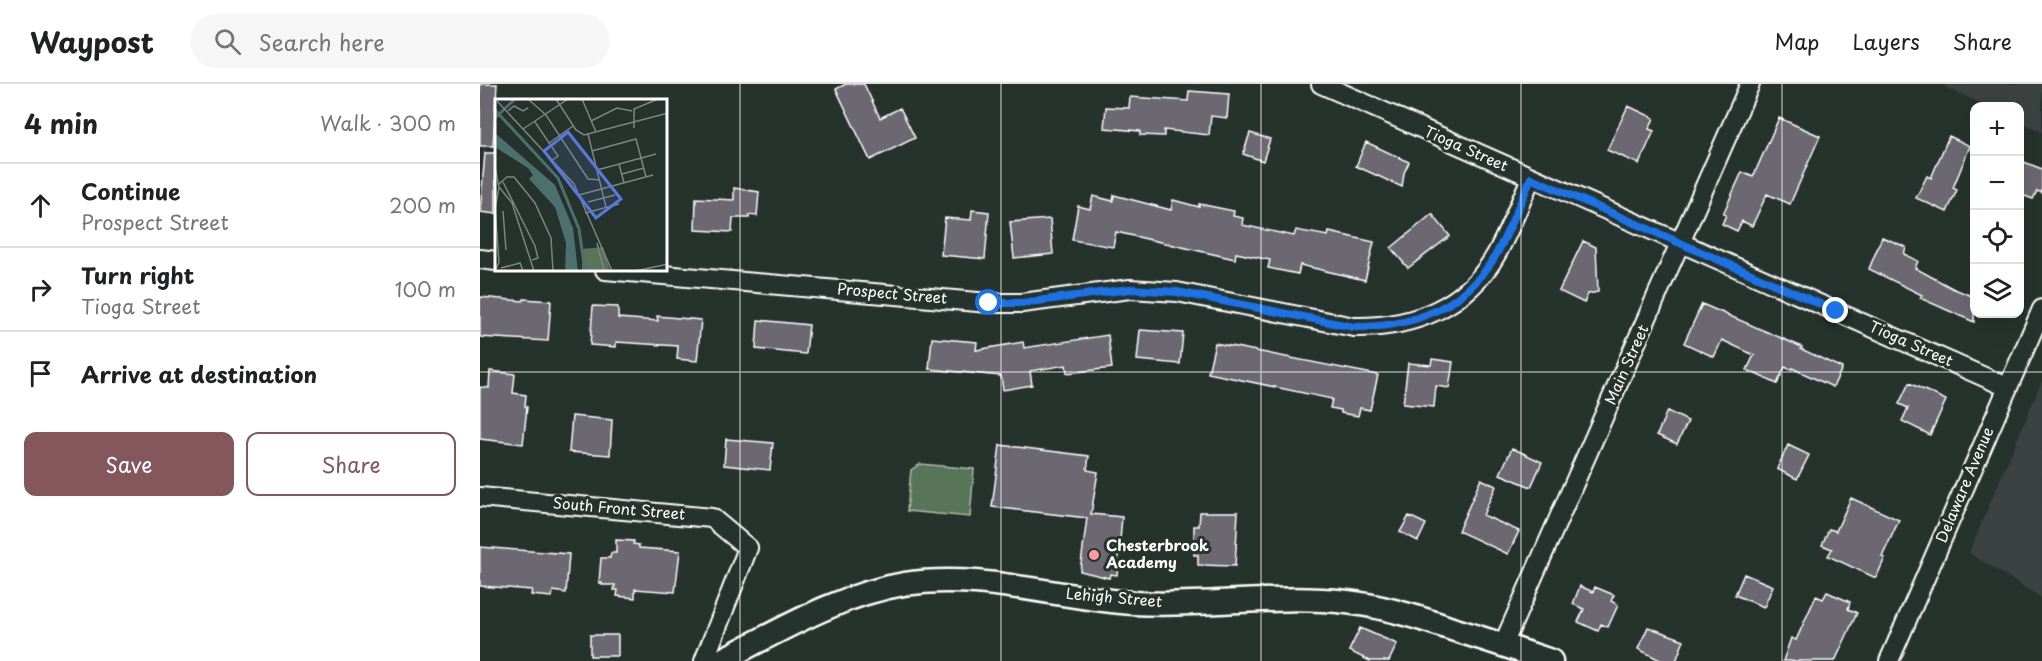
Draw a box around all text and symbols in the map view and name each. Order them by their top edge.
search box [190,14,610,68]
text: Waypost [30,20,154,63]
icon: search [211,25,244,58]
text: Search here [259,25,385,58]
text: Map [1775,25,1819,57]
text: Layers [1852,25,1920,57]
text: Share [1953,25,2012,57]
inset map [495,99,668,272]
map controls [1970,102,2024,318]
button: + [1970,102,2024,156]
text: 4 min [24,104,98,143]
text: Walk · 300 m [320,108,456,138]
street label: Tioga Street [1421,119,1512,176]
button: − [1970,156,2024,210]
text: Continue [81,174,180,207]
icon: ahead [24,189,57,222]
text: 200 m [389,190,456,220]
text: Prospect Street [81,207,229,237]
button: locate [1970,210,2024,264]
text: Turn right [81,258,194,291]
button: layers [1970,264,2024,318]
icon: right [24,273,57,306]
text: 100 m [395,274,456,304]
street label: Prospect Street [836,276,948,309]
route start [975,289,1001,315]
text: Tioga Street [81,291,200,321]
route end [1822,297,1848,323]
street label: Tioga Street [1866,314,1957,371]
street label: Main Street [1598,321,1654,408]
icon: arrive [24,357,57,390]
text: Arrive at destination [81,357,317,390]
street label: Delaware Avenue [1929,423,1998,546]
button: Save [24,432,234,496]
button: Share [246,432,456,496]
street label: South Front Street [552,490,686,525]
place label: Chesterbrook Academy [1105,533,1209,573]
marker: Chesterbrook Academy [1087,548,1101,562]
street label: Lehigh Street [1065,581,1163,612]

